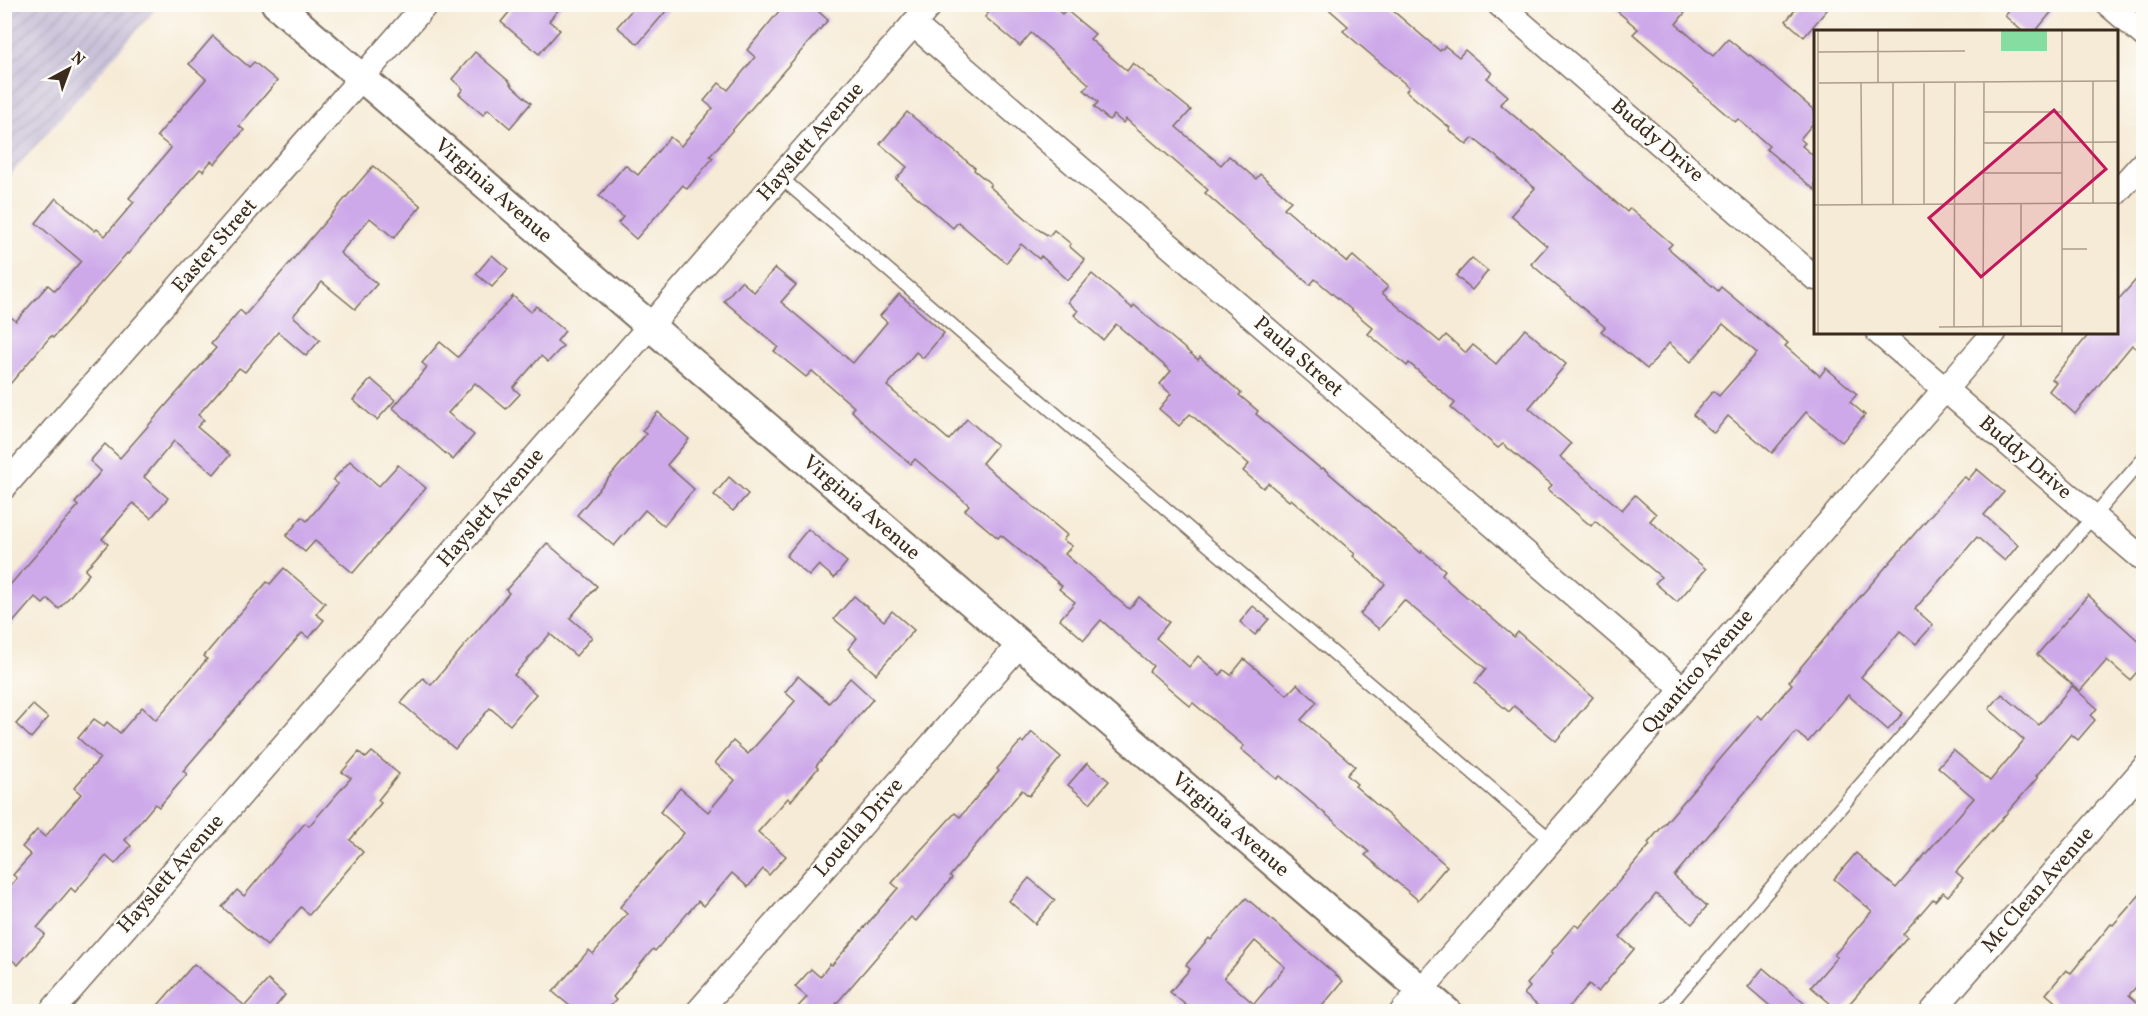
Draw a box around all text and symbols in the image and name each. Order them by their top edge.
inset map [1814,30,2118,334]
north arrow [39,39,99,99]
text: N [66,47,89,72]
street label: Hayslett Avenue [751,76,871,208]
street label: Buddy Drive [1604,92,1710,190]
street label: Virginia Avenue [428,132,558,250]
street label: Easter Street [166,192,264,300]
street label: Paula Street [1247,310,1349,404]
street label: Buddy Drive [1972,409,2078,507]
street label: Hayslett Avenue [431,442,551,574]
street label: Virginia Avenue [796,449,926,567]
street label: Quantico Avenue [1635,603,1761,741]
street label: Virginia Avenue [1165,766,1295,884]
street label: Louella Drive [808,772,910,884]
street label: Hayslett Avenue [111,808,231,940]
street label: Mc Clean Avenue [1975,821,2101,959]

